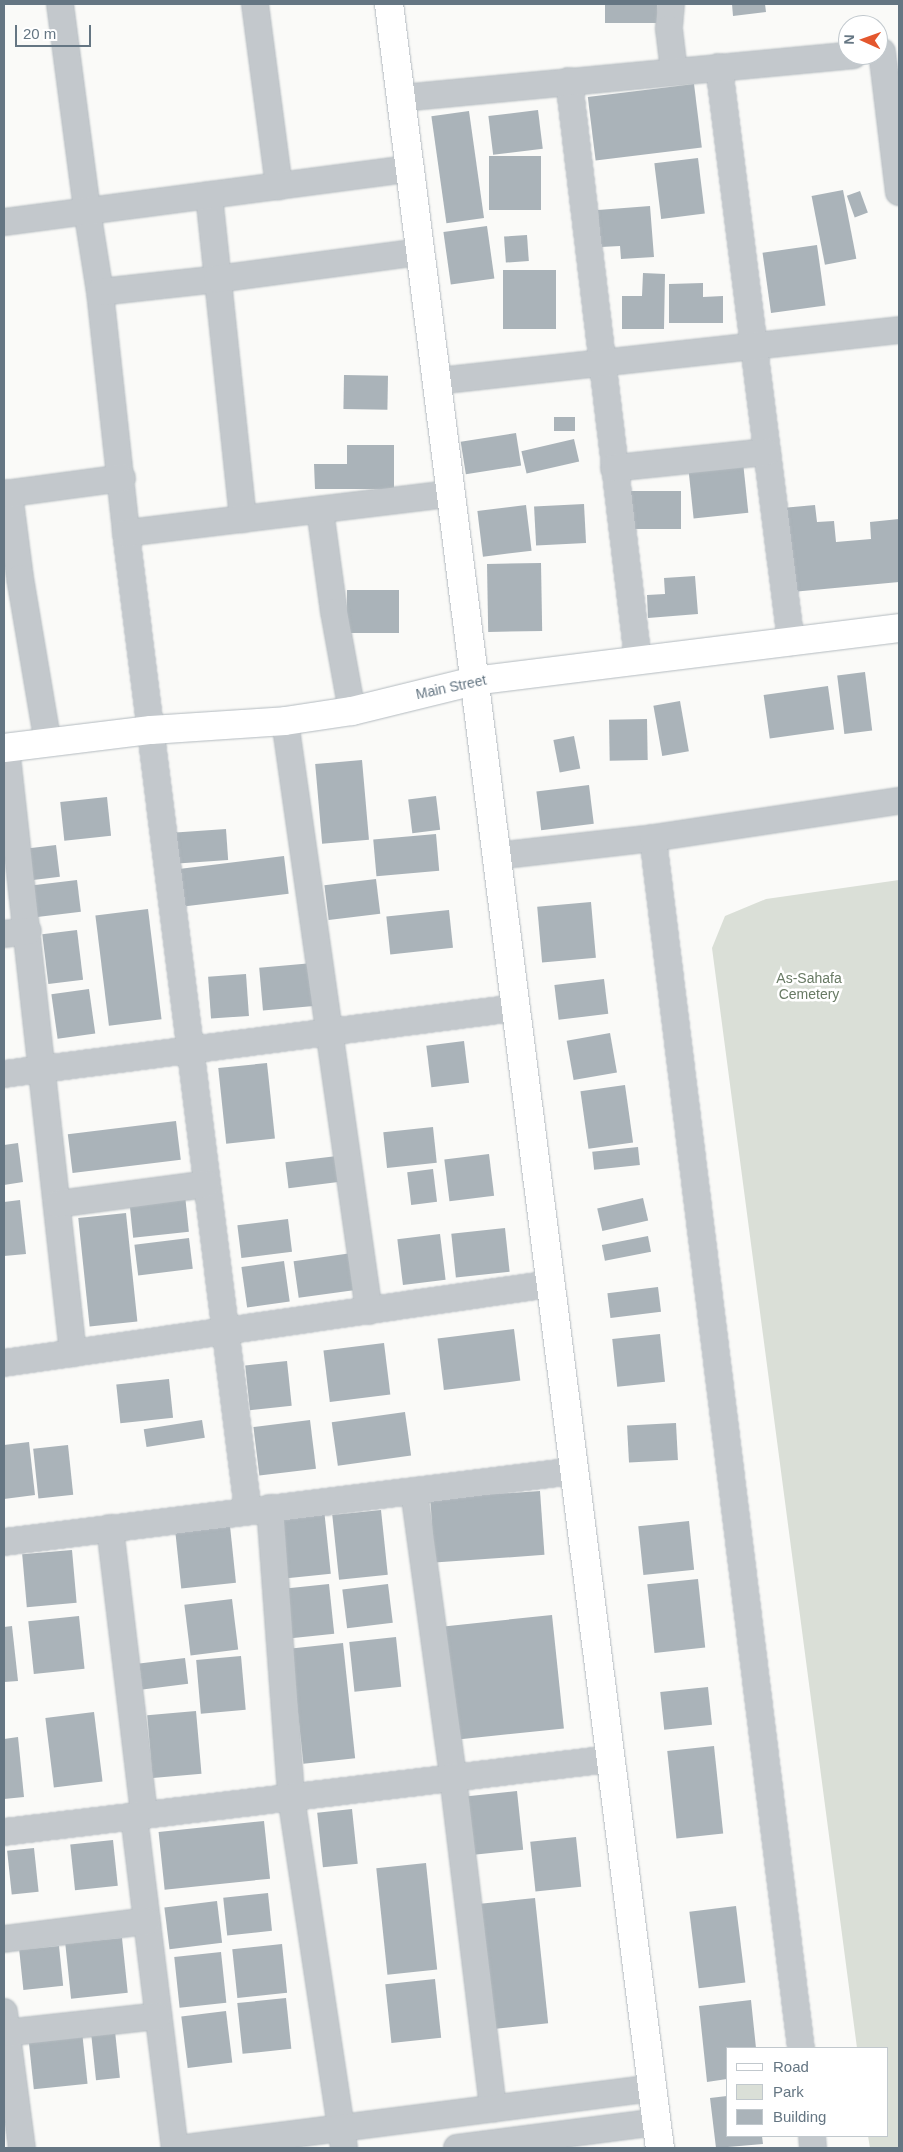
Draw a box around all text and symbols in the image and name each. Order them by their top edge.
scale bar [18,15,94,47]
north arrow [838,15,888,65]
text: 20 m [23,25,56,42]
text: N [841,34,857,45]
street label: Main Street [414,671,488,703]
park label: As-Sahafa Cemetery [776,970,842,1002]
legend [726,2047,888,2137]
text: Road [773,2058,809,2075]
text: Park [773,2083,804,2100]
text: Building [773,2108,826,2125]

